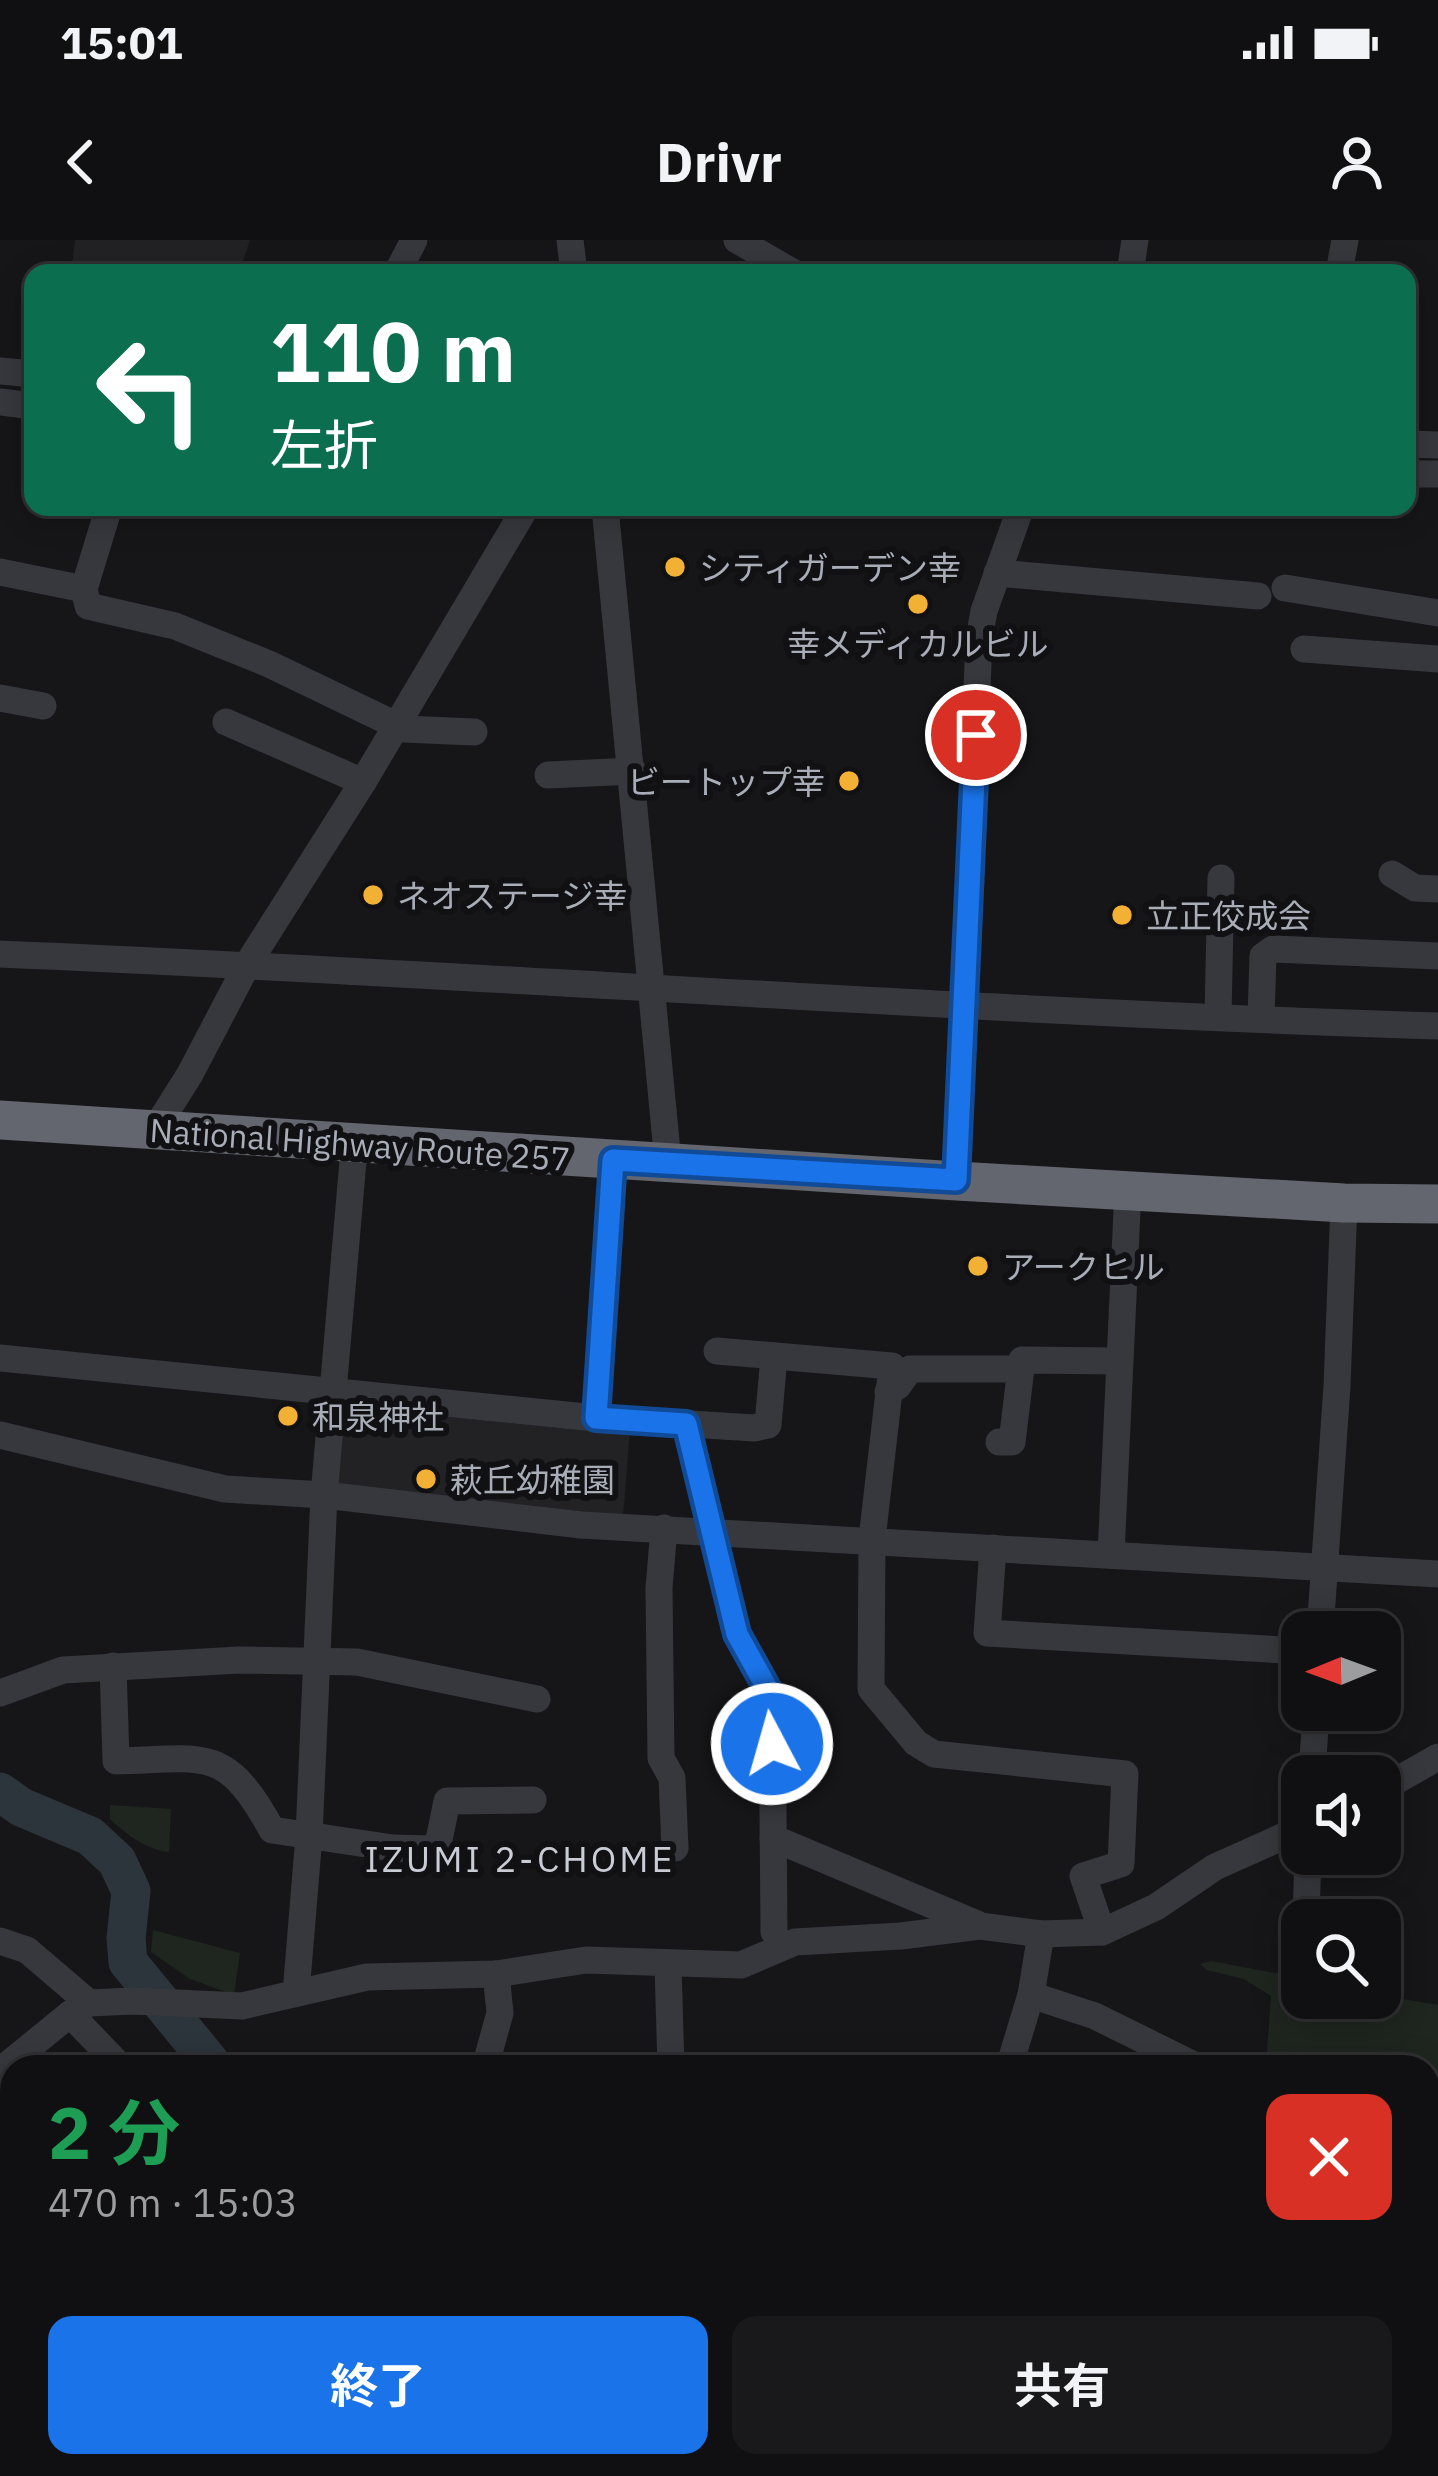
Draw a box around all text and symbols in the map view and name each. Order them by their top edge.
text: 15:01 [60,13,183,71]
text: Drivr [656,127,782,197]
icon: back [48,129,114,195]
icon: person [1324,129,1390,195]
text: 110 m [270,296,516,405]
icon: left [72,312,228,468]
text: 左折 [270,410,378,480]
place label: シティガーデン幸 [699,546,961,589]
marker: シティガーデン幸 [662,554,688,580]
marker: 幸メディカルビル [905,591,931,617]
place label: 幸メディカルビル [787,622,1049,665]
pin [925,684,1027,786]
icon: arrive [943,702,1009,768]
place label: ビートップ幸 [627,760,825,803]
marker: ビートップ幸 [836,768,862,794]
place label: ネオステージ幸 [397,874,627,917]
marker: ネオステージ幸 [360,882,386,908]
place label: 立正佼成会 [1146,894,1311,937]
marker: 立正佼成会 [1109,902,1135,928]
street label: National Highway Route 257 [148,1108,572,1180]
place label: アークヒル [1002,1245,1165,1288]
marker: アークヒル [965,1253,991,1279]
place label: 和泉神社 [312,1395,444,1438]
marker: 和泉神社 [275,1403,301,1429]
place label: 萩丘幼稚園 [450,1458,615,1501]
marker: 萩丘幼稚園 [413,1466,439,1492]
north arrow [1281,1611,1401,1731]
map controls [1281,1611,1401,2019]
position arrow [709,1681,835,1807]
button: sound [1281,1755,1401,1875]
district label: IZUMI 2-CHOME [365,1835,675,1882]
button: search [1281,1899,1401,2019]
text: 2 分 [48,2085,180,2179]
button: close [1266,2094,1392,2220]
text: 470 m · 15:03 [48,2177,298,2228]
button: 終了 [48,2316,708,2454]
button: 共有 [732,2316,1392,2454]

